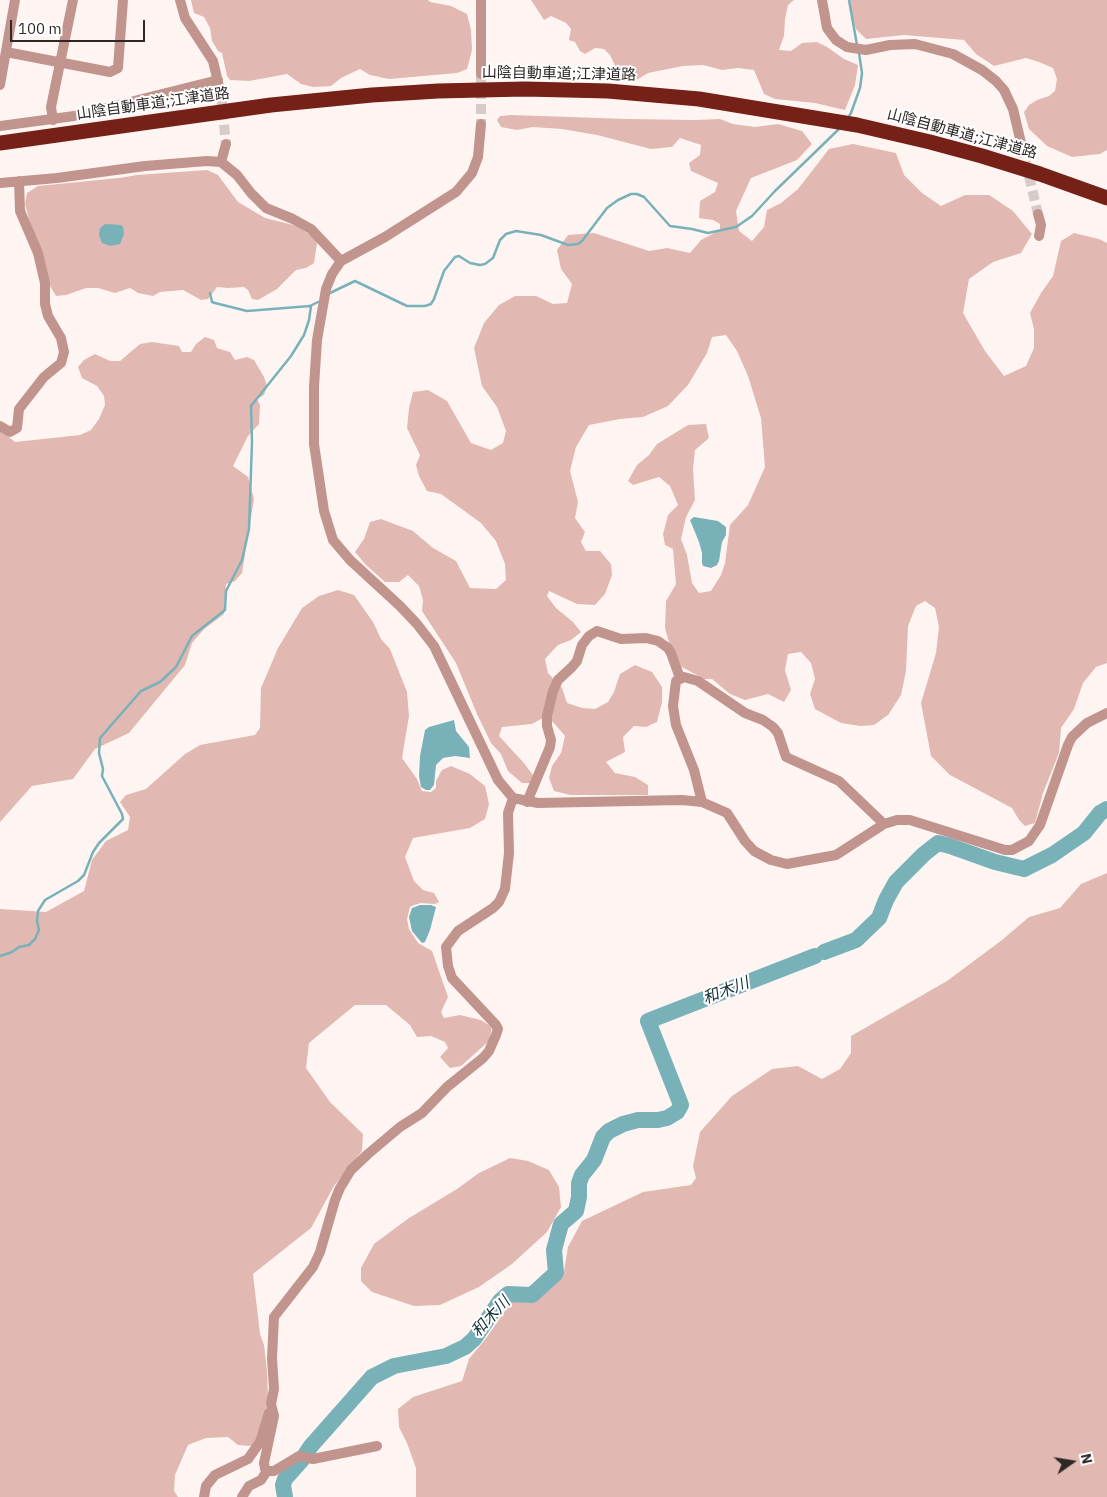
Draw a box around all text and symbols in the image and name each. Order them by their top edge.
scale bar [12,10,148,42]
text: 100 m [18,19,62,38]
street label: 山陰自動車道;江津道路 [482,64,636,84]
street label: 山陰自動車道;江津道路 [75,84,231,124]
street label: 山陰自動車道;江津道路 [885,105,1039,163]
water label: 和木川 [700,973,752,1009]
water label: 和木川 [468,1293,514,1341]
north arrow [1047,1437,1097,1487]
text: N [1077,1452,1097,1466]

